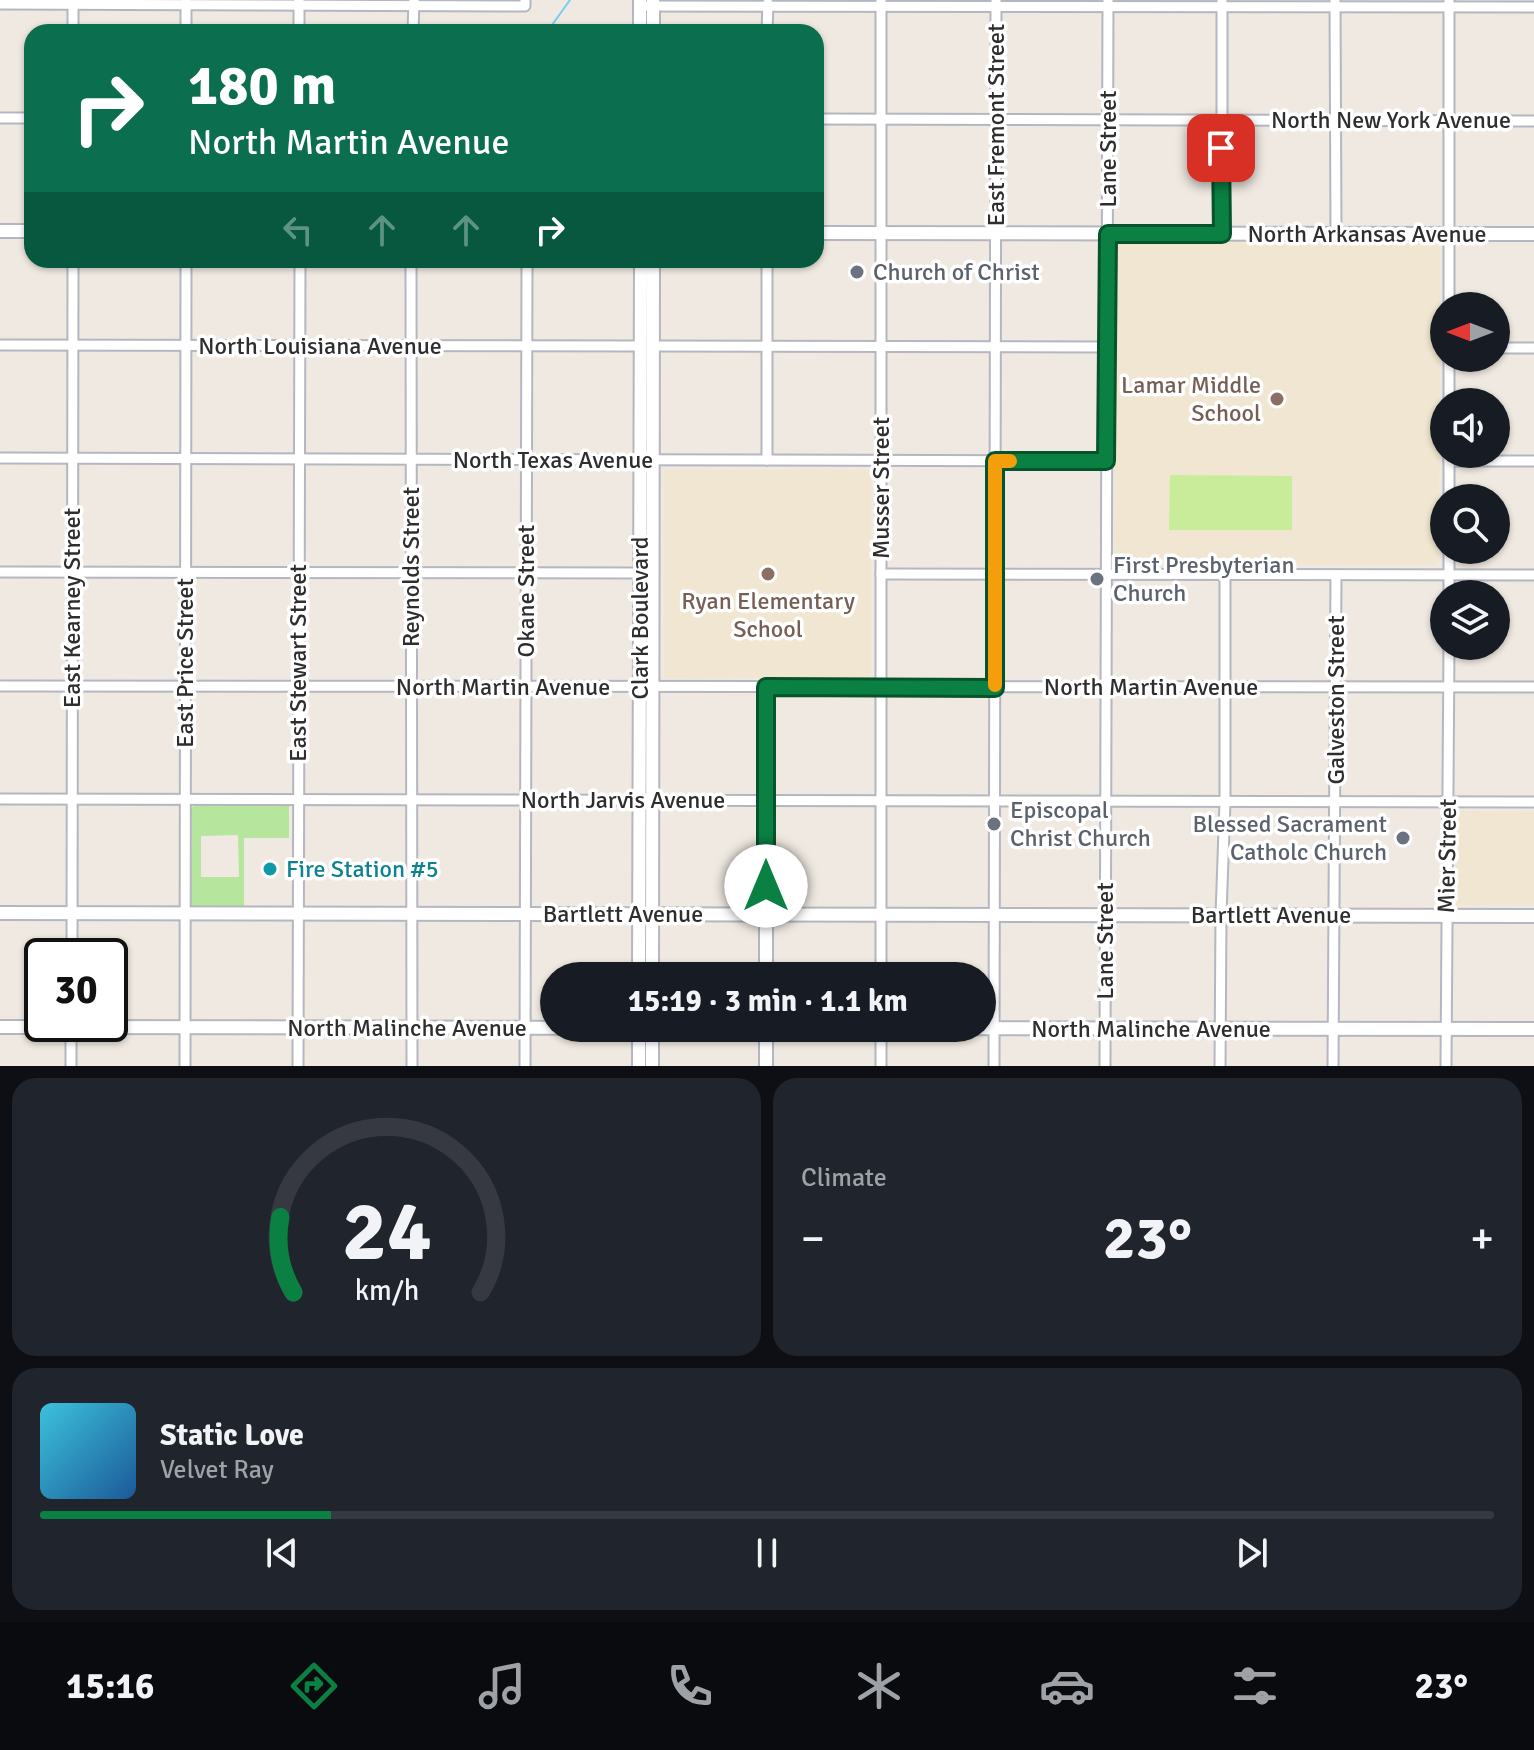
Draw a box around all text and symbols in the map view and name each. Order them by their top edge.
street label: East Fremont Street [981,23,1011,227]
text: 180 m [188,51,336,120]
icon: right [56,56,160,160]
street label: Lane Street [1093,90,1123,208]
street label: North New York Avenue [1271,105,1511,135]
pin [1187,114,1255,182]
text: North Martin Avenue [188,120,509,165]
icon: arrive [1199,126,1243,170]
icon: left [276,208,320,252]
icon: ahead [360,208,404,252]
icon: ahead [444,208,488,252]
icon: right [528,208,572,252]
street label: North Arkansas Avenue [1247,219,1487,249]
place label: Church of Christ [873,257,1040,287]
marker: Church of Christ [848,263,866,281]
north arrow [1430,292,1510,372]
map controls [1430,292,1510,660]
street label: North Louisiana Avenue [198,331,442,361]
place label: Lamar Middle School [1121,370,1261,428]
button: sound [1430,388,1510,468]
marker: Lamar Middle School [1268,390,1286,408]
street label: Musser Street [866,417,896,559]
street label: North Texas Avenue [453,445,653,475]
button: search [1430,484,1510,564]
street label: Reynolds Street [396,487,426,647]
street label: East Kearney Street [57,508,87,708]
street label: Okane Street [511,525,541,657]
street label: Clark Boulevard [625,537,655,699]
place label: First Presbyterian Church [1113,550,1295,608]
street label: East Stewart Street [283,564,313,762]
marker: Ryan Elementary School [759,565,777,583]
marker: First Presbyterian Church [1088,570,1106,588]
street label: East Price Street [170,578,200,748]
button: layers [1430,580,1510,660]
place label: Ryan Elementary School [681,586,855,644]
street label: Galveston Street [1321,615,1351,785]
street label: North Martin Avenue [396,672,610,702]
street label: North Martin Avenue [1044,672,1258,702]
street label: North Jarvis Avenue [521,785,725,815]
place label: Episcopal Christ Church [1010,795,1151,853]
street label: Mier Street [1431,798,1463,914]
place label: Blessed Sacrament Catholc Church [1192,809,1387,867]
marker: Episcopal Christ Church [985,815,1003,833]
marker: Blessed Sacrament Catholc Church [1394,829,1412,847]
position arrow [724,844,808,928]
place label: Fire Station #5 [286,854,439,884]
marker: Fire Station #5 [261,860,279,878]
street label: Lane Street [1090,882,1120,1000]
street label: Bartlett Avenue [543,899,703,929]
street label: Bartlett Avenue [1191,900,1351,930]
speed limit sign: 30 [24,938,128,1042]
text: 15:19 · 3 min · 1.1 km [628,983,908,1020]
street label: North Malinche Avenue [287,1013,527,1043]
street label: North Malinche Avenue [1031,1014,1271,1044]
text: Climate [801,1162,887,1194]
text: 24 [342,1181,431,1283]
text: 23° [1103,1202,1192,1276]
text: − [801,1212,825,1266]
text: + [1470,1212,1494,1266]
text: km/h [354,1273,419,1308]
text: Static Love [160,1417,304,1454]
text: Velvet Ray [160,1454,274,1486]
icon: previous [260,1531,304,1575]
icon: pause [745,1531,789,1575]
icon: next [1230,1531,1274,1575]
icon: directions [286,1658,342,1714]
icon: music [474,1658,530,1714]
icon: phone [662,1658,718,1714]
icon: climate [851,1658,907,1714]
icon: car [1039,1658,1095,1714]
icon: filters [1227,1658,1283,1714]
text: 15:16 [66,1664,154,1709]
text: 23° [1415,1664,1468,1709]

